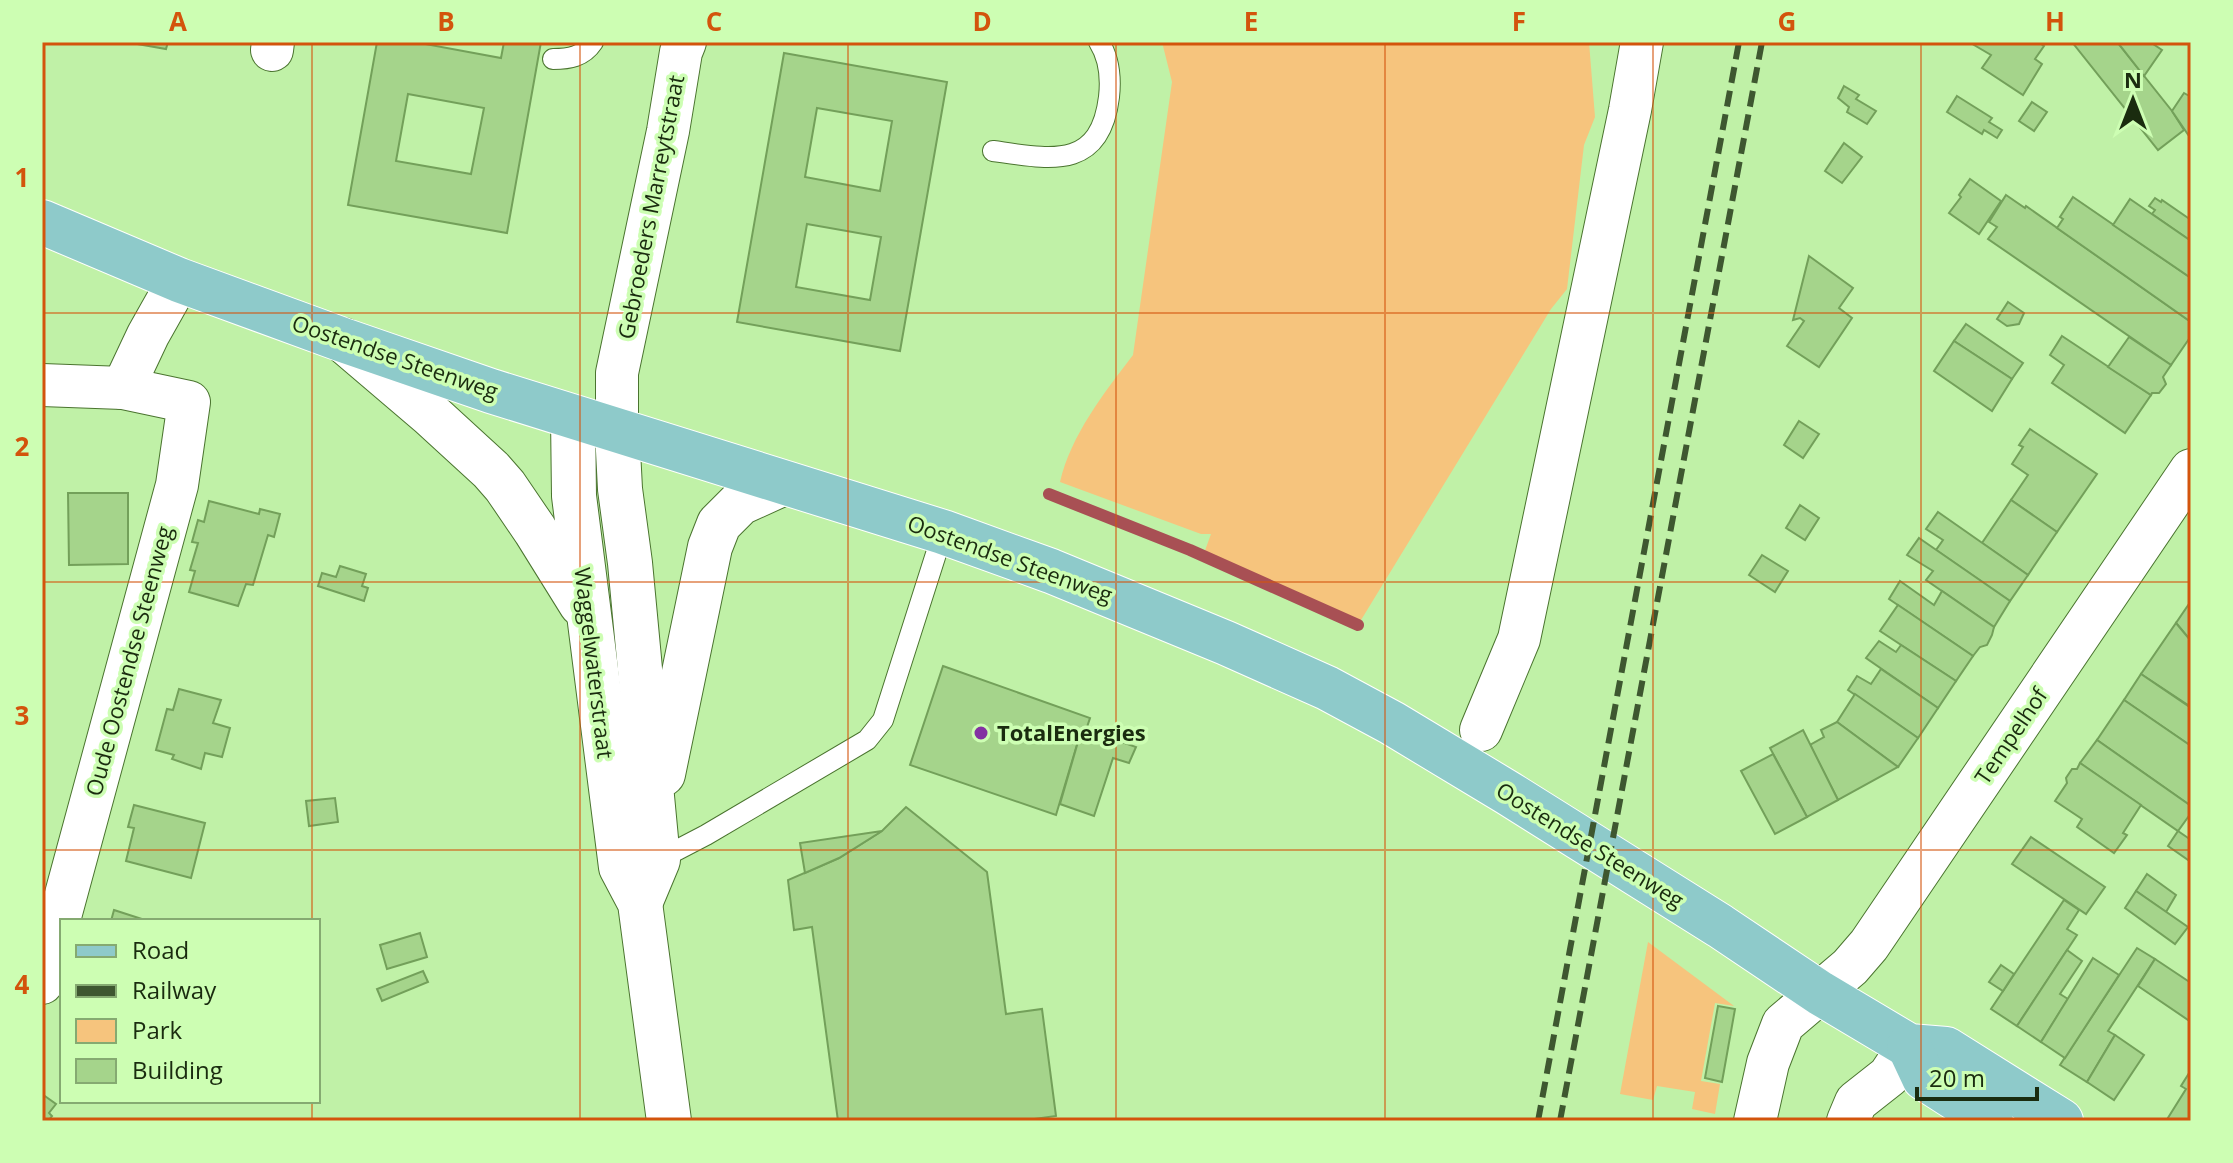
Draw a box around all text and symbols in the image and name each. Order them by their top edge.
text: A [169,3,187,39]
text: B [437,3,455,39]
text: C [706,3,722,39]
text: D [972,3,992,39]
text: E [1244,3,1258,39]
text: F [1512,3,1526,39]
text: G [1778,3,1796,39]
text: H [2045,3,2065,39]
north arrow [2093,60,2173,140]
text: N [2124,64,2142,94]
street label: Gebroeders Marreytstraat [610,72,690,341]
text: 1 [15,159,29,195]
street label: Oostendse Steenweg [288,307,502,405]
text: 2 [15,428,30,464]
street label: Oostendse Steenweg [904,507,1117,609]
street label: Oude Oostendse Steenweg [78,522,179,799]
street label: Waggelwaterstraat [568,566,622,760]
street label: Tempelhof [1967,680,2054,790]
text: 3 [15,697,29,733]
place label: TotalEnergies [997,717,1146,747]
marker: TotalEnergies [972,724,990,742]
street label: Oostendse Steenweg [1491,774,1690,914]
legend [60,919,320,1103]
text: Road [132,933,189,966]
text: 4 [15,966,30,1002]
text: Railway [132,973,217,1006]
text: Park [132,1013,183,1046]
scale bar [1917,1051,2037,1101]
text: Building [132,1053,223,1086]
text: 20 m [1929,1061,1985,1094]

